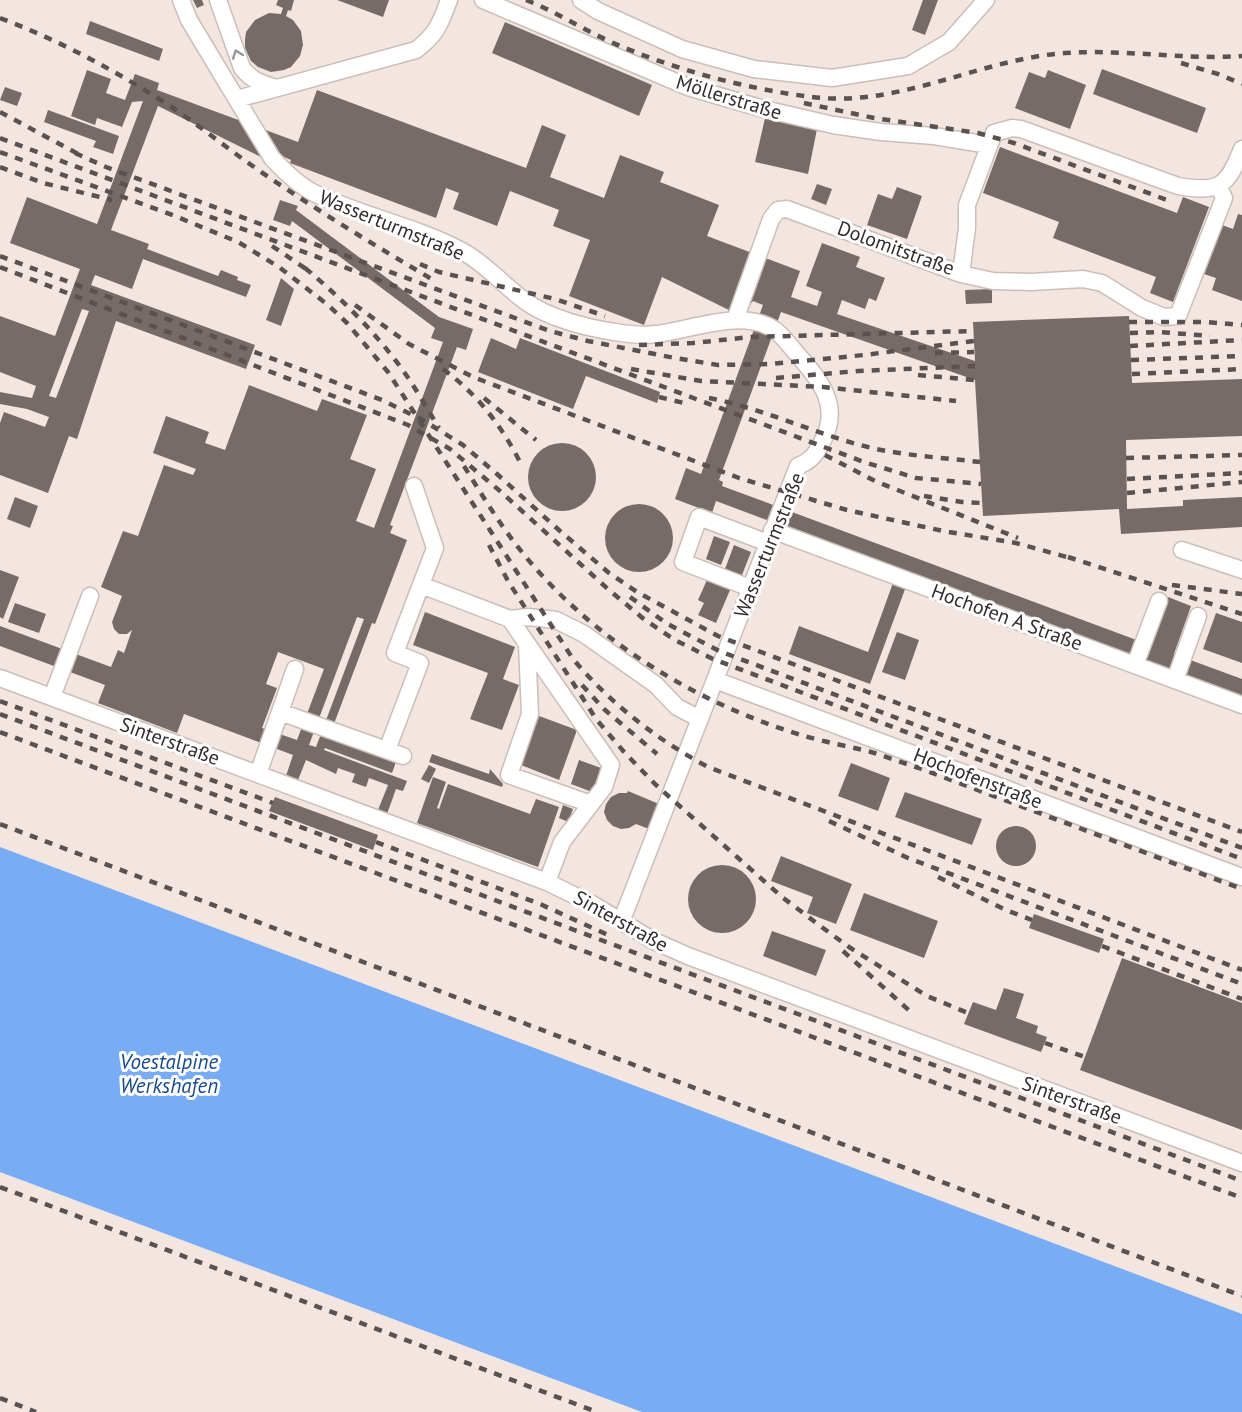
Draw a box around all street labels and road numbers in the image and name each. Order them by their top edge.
street label: Möllerstraße [673,69,785,125]
street label: Wasserturmstraße [315,184,469,266]
street label: Dolomitstraße [834,215,958,281]
street label: Wasserturmstraße [728,468,810,622]
street label: Hochofen A Straße [928,578,1086,656]
street label: Sinterstraße [117,711,223,771]
street label: Hochofenstraße [910,742,1046,814]
street label: Sinterstraße [569,884,673,958]
street label: Sinterstraße [1019,1070,1125,1130]

